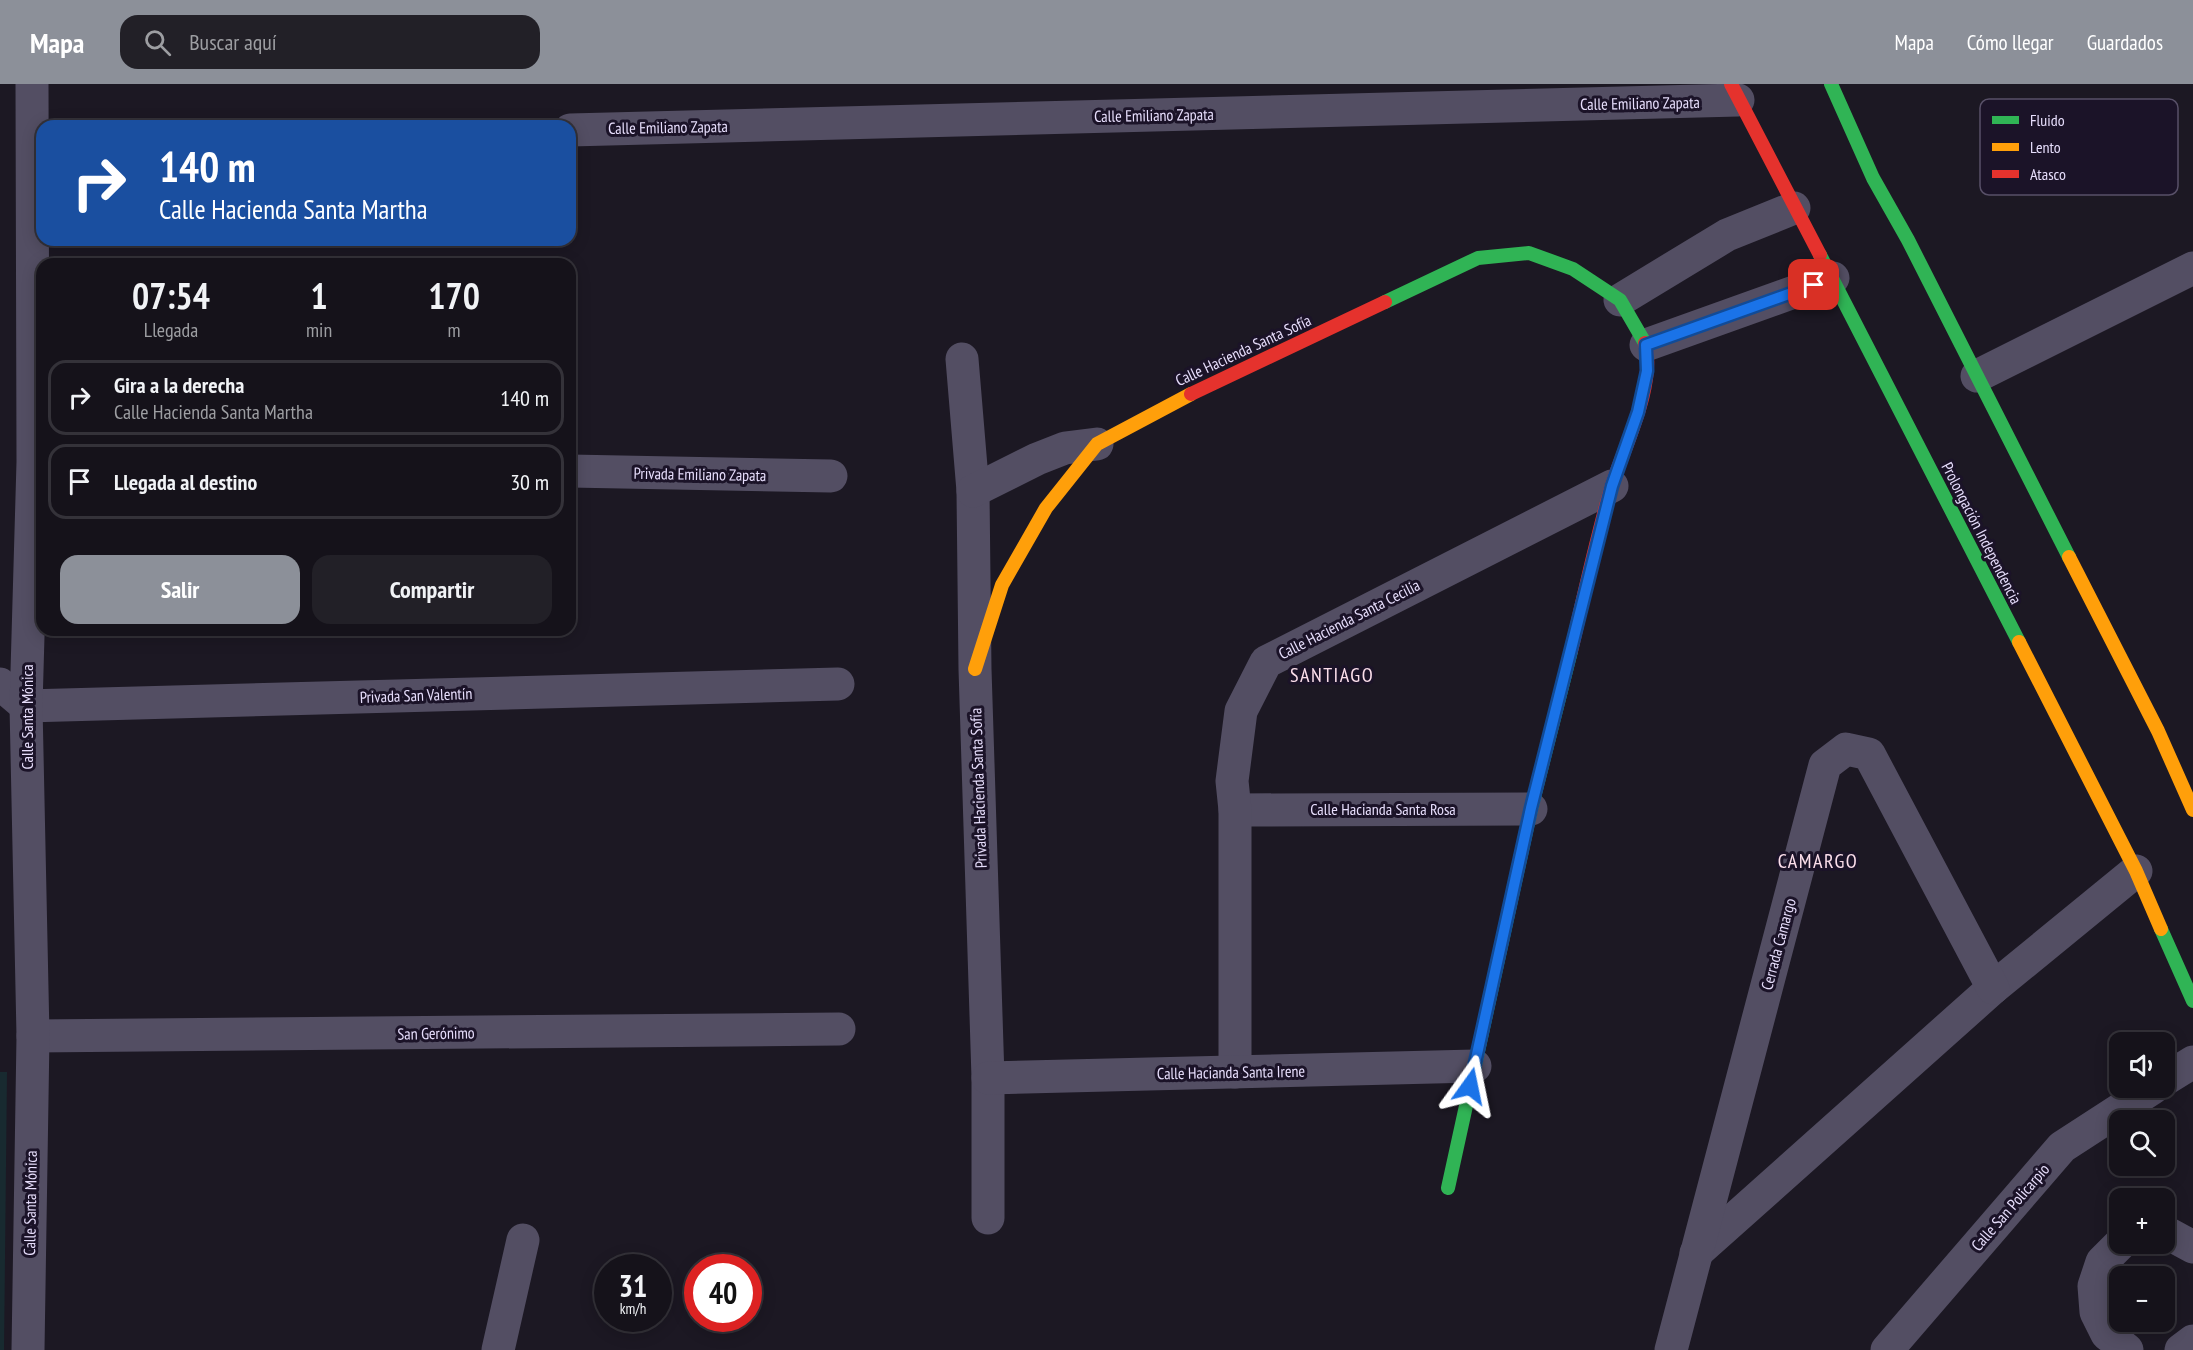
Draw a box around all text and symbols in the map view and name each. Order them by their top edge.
search box [120,15,540,69]
text: Mapa [30,24,84,61]
icon: search [141,26,174,59]
text: Buscar aquí [189,28,277,56]
text: Mapa [1895,29,1934,56]
text: Cómo llegar [1967,29,2054,56]
text: Guardados [2087,29,2163,56]
street label: Calle Emiliano Zapata [1580,92,1700,114]
legend [1980,99,2178,195]
street label: Calle Emiliano Zapata [1094,104,1214,126]
text: Fluido [2030,110,2065,130]
street label: Calle Emiliano Zapata [608,116,728,138]
text: Lento [2030,137,2061,157]
text: 140 m [159,139,256,194]
icon: right [60,144,138,222]
text: Atasco [2030,164,2066,184]
text: Calle Hacienda Santa Martha [159,192,428,226]
pin [1788,259,1839,310]
icon: arrive [1797,268,1830,301]
text: 07:54 [132,272,210,319]
text: 1 [310,272,328,319]
text: 170 [428,272,480,319]
street label: Calle Hacienda Santa Sofía [1172,310,1314,390]
text: Llegada [144,317,198,343]
text: min [306,317,332,343]
text: m [448,317,461,343]
text: Gira a la derecha [114,371,244,399]
icon: right [63,381,96,414]
text: 140 m [500,384,549,412]
text: Calle Hacienda Santa Martha [114,399,313,425]
street label: Prolongación Independencia [1938,459,2026,607]
street label: Privada Emiliano Zapata [633,463,767,485]
icon: arrive [63,465,96,498]
text: Llegada al destino [114,468,257,496]
text: 30 m [510,468,549,496]
button: Salir [60,555,300,624]
button: Compartir [312,555,552,624]
street label: Calle Hacienda Santa Cecilia [1275,575,1423,663]
district label: SANTIAGO [1290,662,1374,688]
street label: Calle Santa Mónica [17,664,37,770]
street label: Privada San Valentín [359,683,473,707]
street label: Privada Hacienda Santa Sofía [965,707,991,869]
street label: Calle Hacianda Santa Rosa [1310,799,1456,819]
district label: CAMARGO [1778,848,1858,874]
street label: Cerrada Camargo [1756,896,1800,992]
street label: San Gerónimo [397,1022,475,1044]
map controls [2109,1032,2175,1332]
button: sound [2109,1032,2175,1098]
position arrow [1438,1054,1502,1118]
street label: Calle Hacianda Santa Irene [1157,1061,1305,1083]
button: search [2109,1110,2175,1176]
street label: Calle Santa Mónica [19,1150,41,1256]
street label: Calle San Policarpio [1967,1159,2053,1255]
button: + [2109,1188,2175,1254]
speed limit sign: 40 [684,1254,762,1332]
text: 31 [619,1266,647,1305]
button: − [2109,1266,2175,1332]
text: km/h [620,1299,646,1318]

